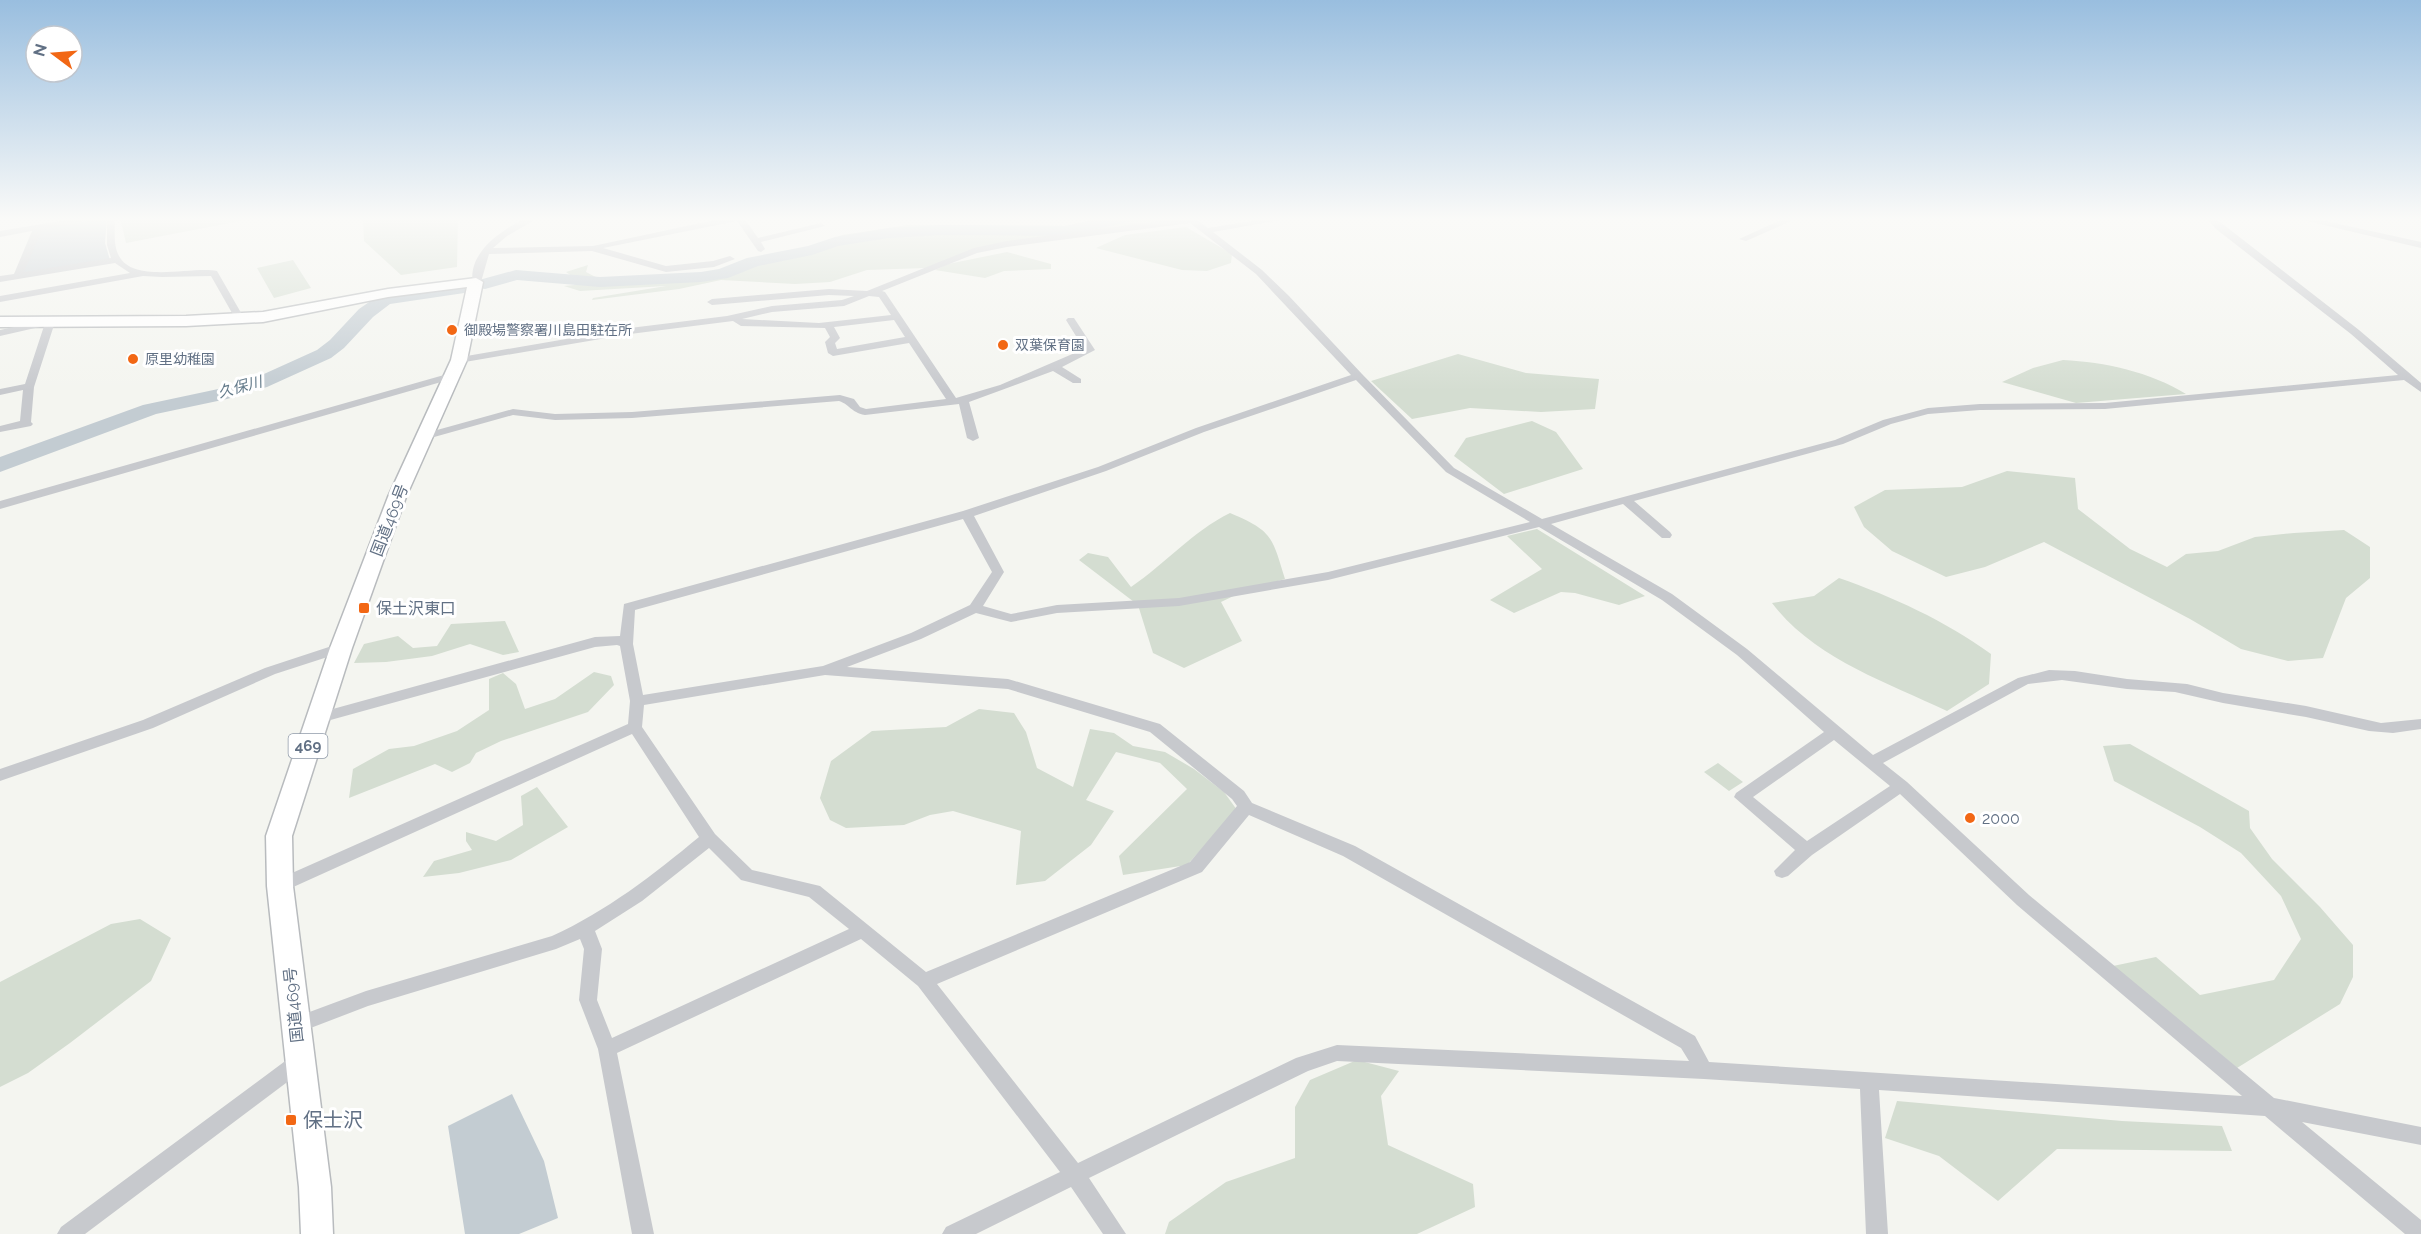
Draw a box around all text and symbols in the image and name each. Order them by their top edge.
north arrow [24,24,84,84]
text: N [29,42,51,58]
place label: 御殿場警察署川島田駐在所 [464,322,632,338]
marker: 御殿場警察署川島田駐在所 [445,323,459,337]
place label: 双葉保育園 [1015,337,1085,353]
marker: 双葉保育園 [996,338,1010,352]
place label: 原里幼稚園 [145,351,215,367]
marker: 原里幼稚園 [126,352,140,366]
water label: 久保川 [216,372,266,402]
street label: 国道469号 [367,481,412,559]
place label: 保土沢東口 [376,599,456,618]
marker: 保土沢東口 [357,601,371,615]
road number: 469 [288,734,328,758]
place label: 2000 [1982,809,2020,828]
marker: 2000 [1963,811,1977,825]
street label: 国道469号 [280,966,307,1044]
place label: 保士沢 [303,1108,363,1132]
marker: 保士沢 [284,1113,298,1127]

